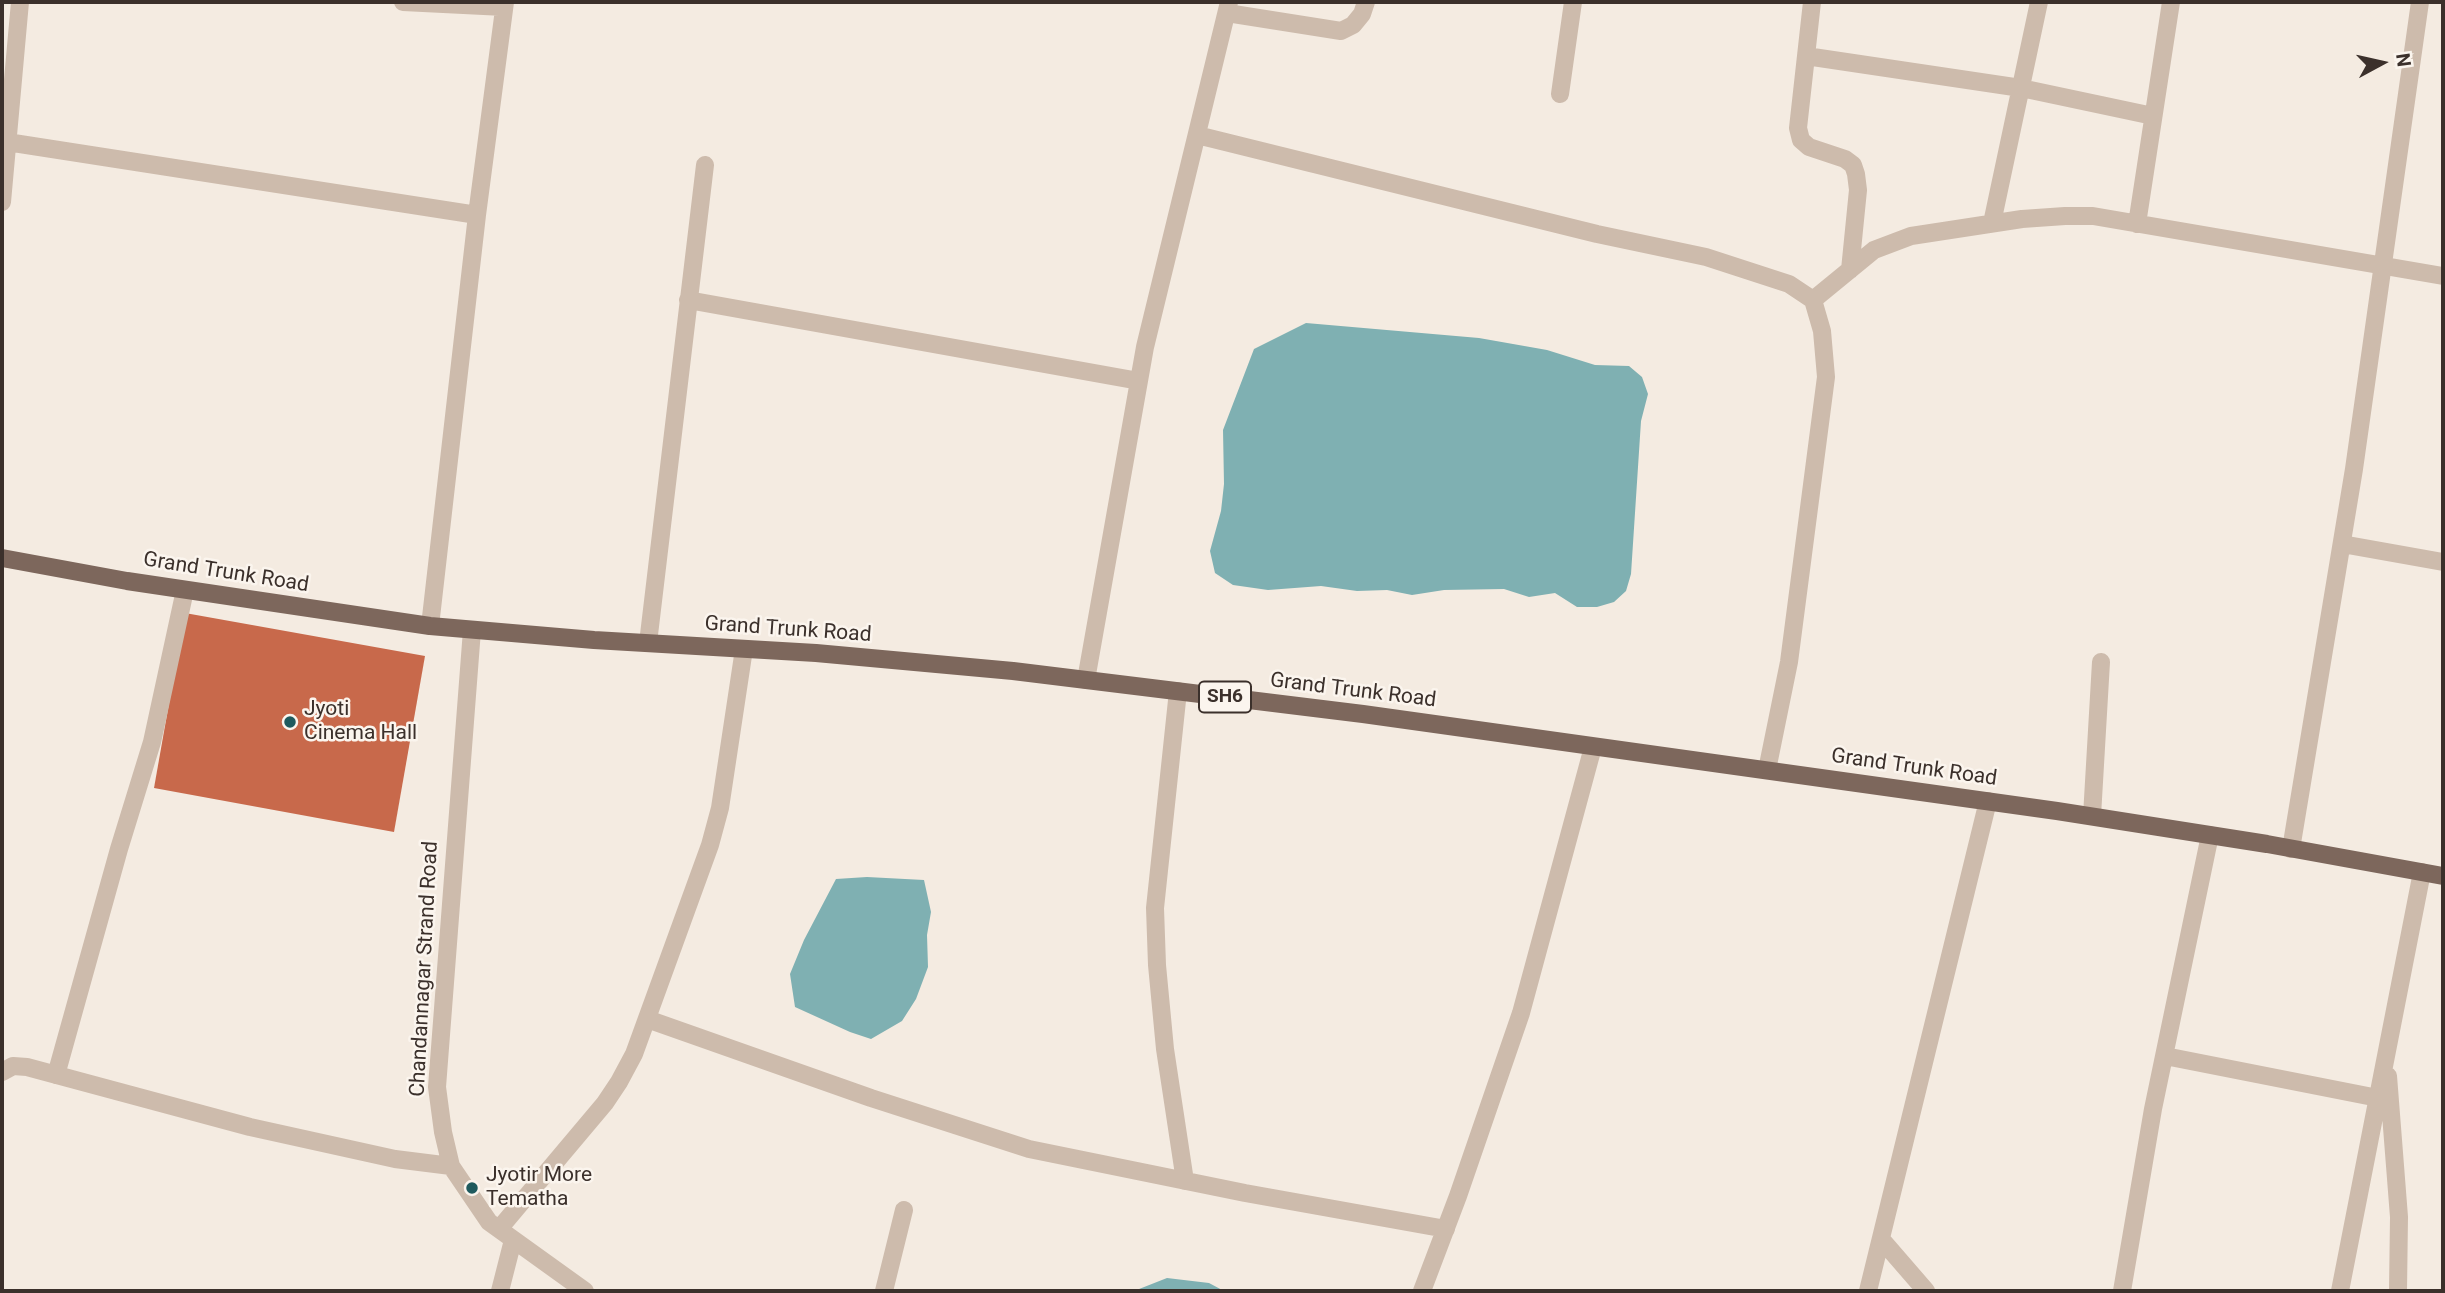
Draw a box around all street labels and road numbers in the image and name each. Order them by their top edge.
street label: Grand Trunk Road [141,547,311,599]
street label: Grand Trunk Road [704,612,872,648]
street label: Grand Trunk Road [1269,668,1437,714]
road number: SH6 [1199,682,1251,712]
street label: Grand Trunk Road [1829,744,1999,792]
street label: Chandannagar Strand Road [406,841,444,1097]

